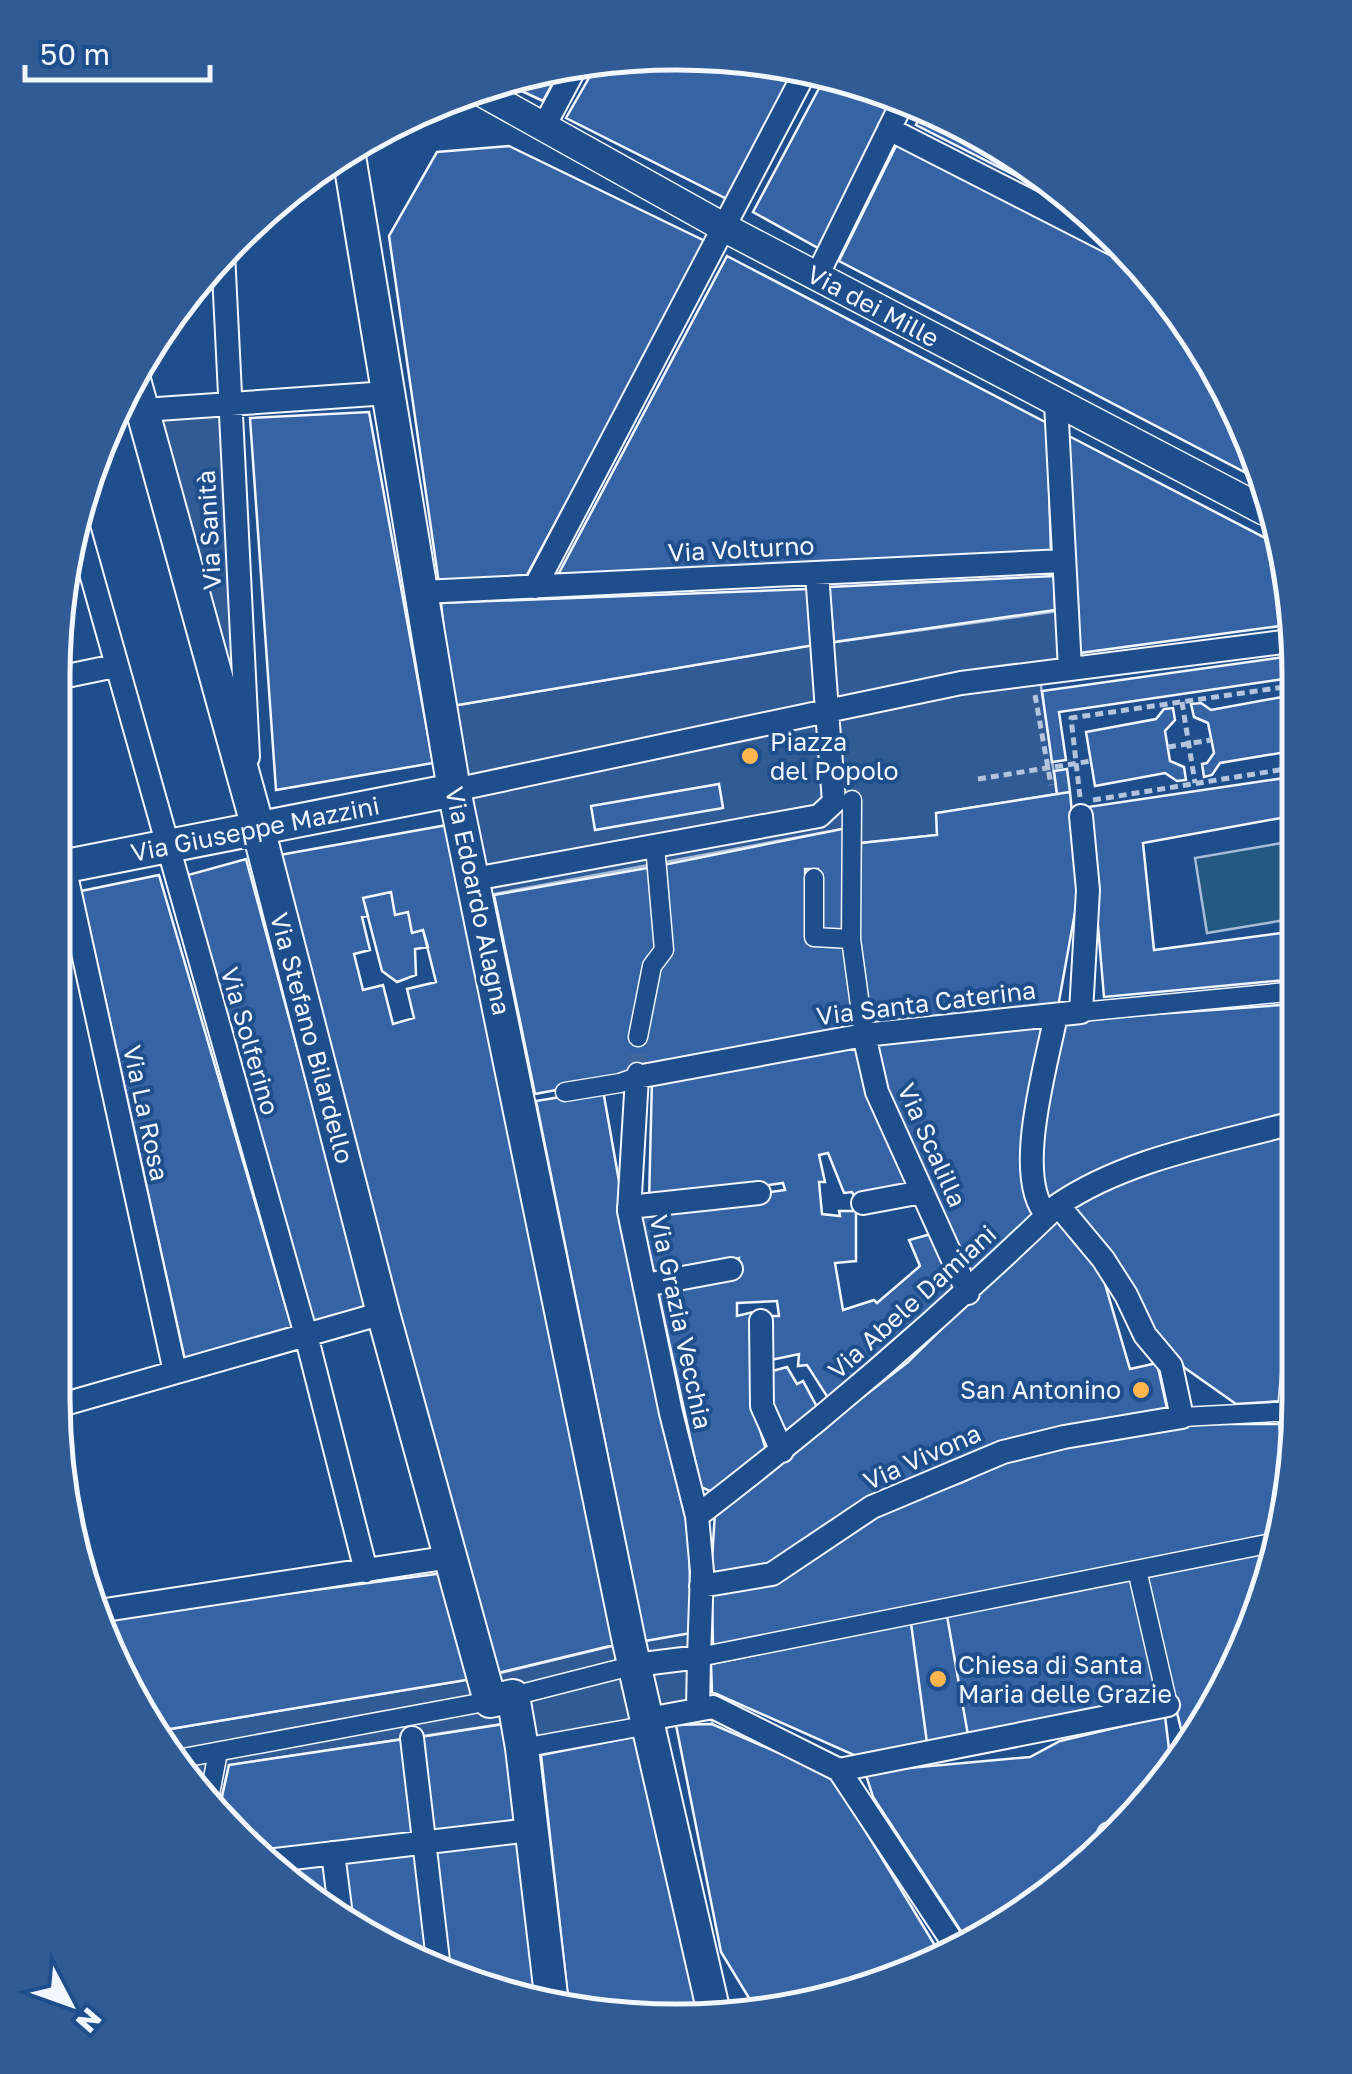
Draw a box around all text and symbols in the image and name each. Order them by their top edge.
scale bar [25,20,210,82]
text: 50 m [40,36,110,72]
street label: Via dei Mille [802,258,945,353]
street label: Via Sanità [190,469,227,591]
street label: Via Volturno [667,529,815,568]
place label: Piazza del Popolo [770,726,898,786]
marker: Piazza del Popolo [739,745,761,767]
street label: Via Edoardo Alagna [439,784,518,1018]
street label: Via Giuseppe Mazzini [128,789,382,868]
street label: Via Stefano Bilardello [264,909,361,1167]
street label: Via Solferino [215,963,286,1118]
street label: Via Santa Caterina [814,974,1037,1031]
street label: Via La Rosa [117,1042,176,1184]
street label: Via Scalilla [891,1078,974,1212]
street label: Via Grazia Vecchia [644,1212,719,1432]
street label: Via Abele Damiani [821,1218,1002,1385]
place label: San Antonino [960,1374,1121,1405]
marker: San Antonino [1130,1379,1152,1401]
street label: Via Vivona [858,1417,985,1496]
place label: Chiesa di Santa Maria delle Grazie [958,1649,1172,1709]
marker: Chiesa di Santa Maria delle Grazie [927,1668,949,1690]
north arrow [20,1954,120,2054]
text: N [70,2002,109,2040]

